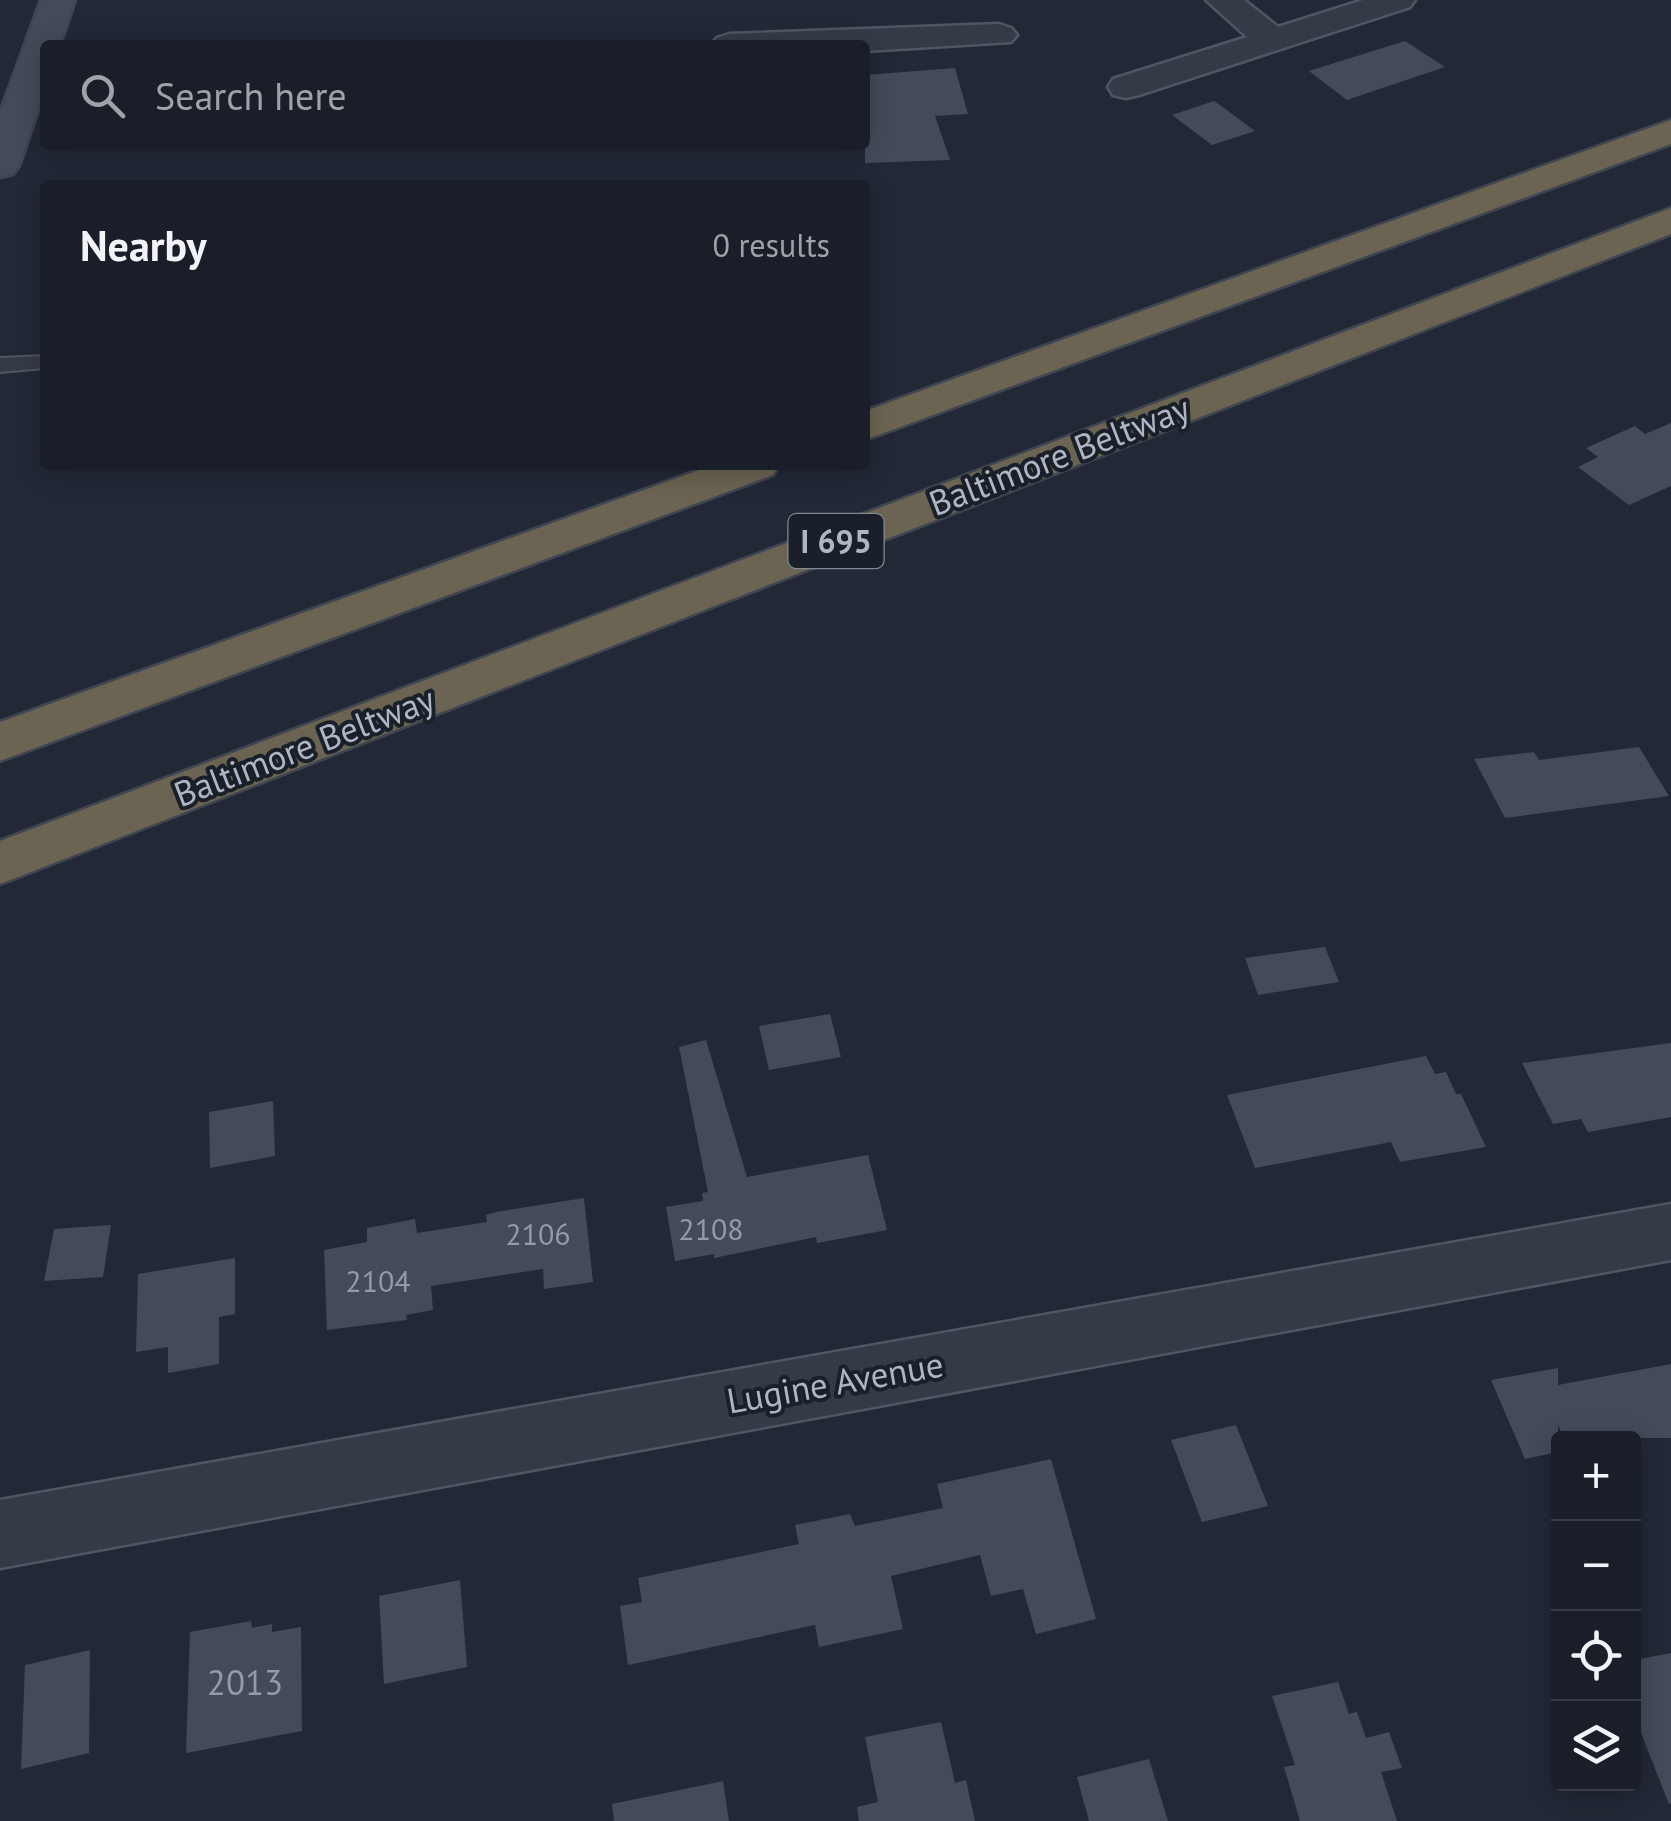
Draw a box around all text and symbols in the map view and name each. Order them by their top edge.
search box [40,40,870,150]
icon: search [75,68,130,123]
text: Search here [155,71,347,120]
text: Nearby [80,218,207,273]
text: 0 results [712,224,830,266]
street label: Baltimore Beltway [922,384,1196,526]
road number: I 695 [788,514,884,568]
street label: Baltimore Beltway [167,675,441,817]
house number: 2108 [678,1209,744,1248]
house number: 2106 [505,1214,571,1253]
house number: 2104 [345,1261,411,1300]
street label: Lugine Avenue [723,1340,947,1424]
map controls [1551,1431,1641,1791]
button: + [1551,1431,1641,1521]
button: − [1551,1521,1641,1611]
button: locate [1551,1611,1641,1701]
house number: 2013 [207,1659,283,1705]
button: layers [1551,1701,1641,1791]

